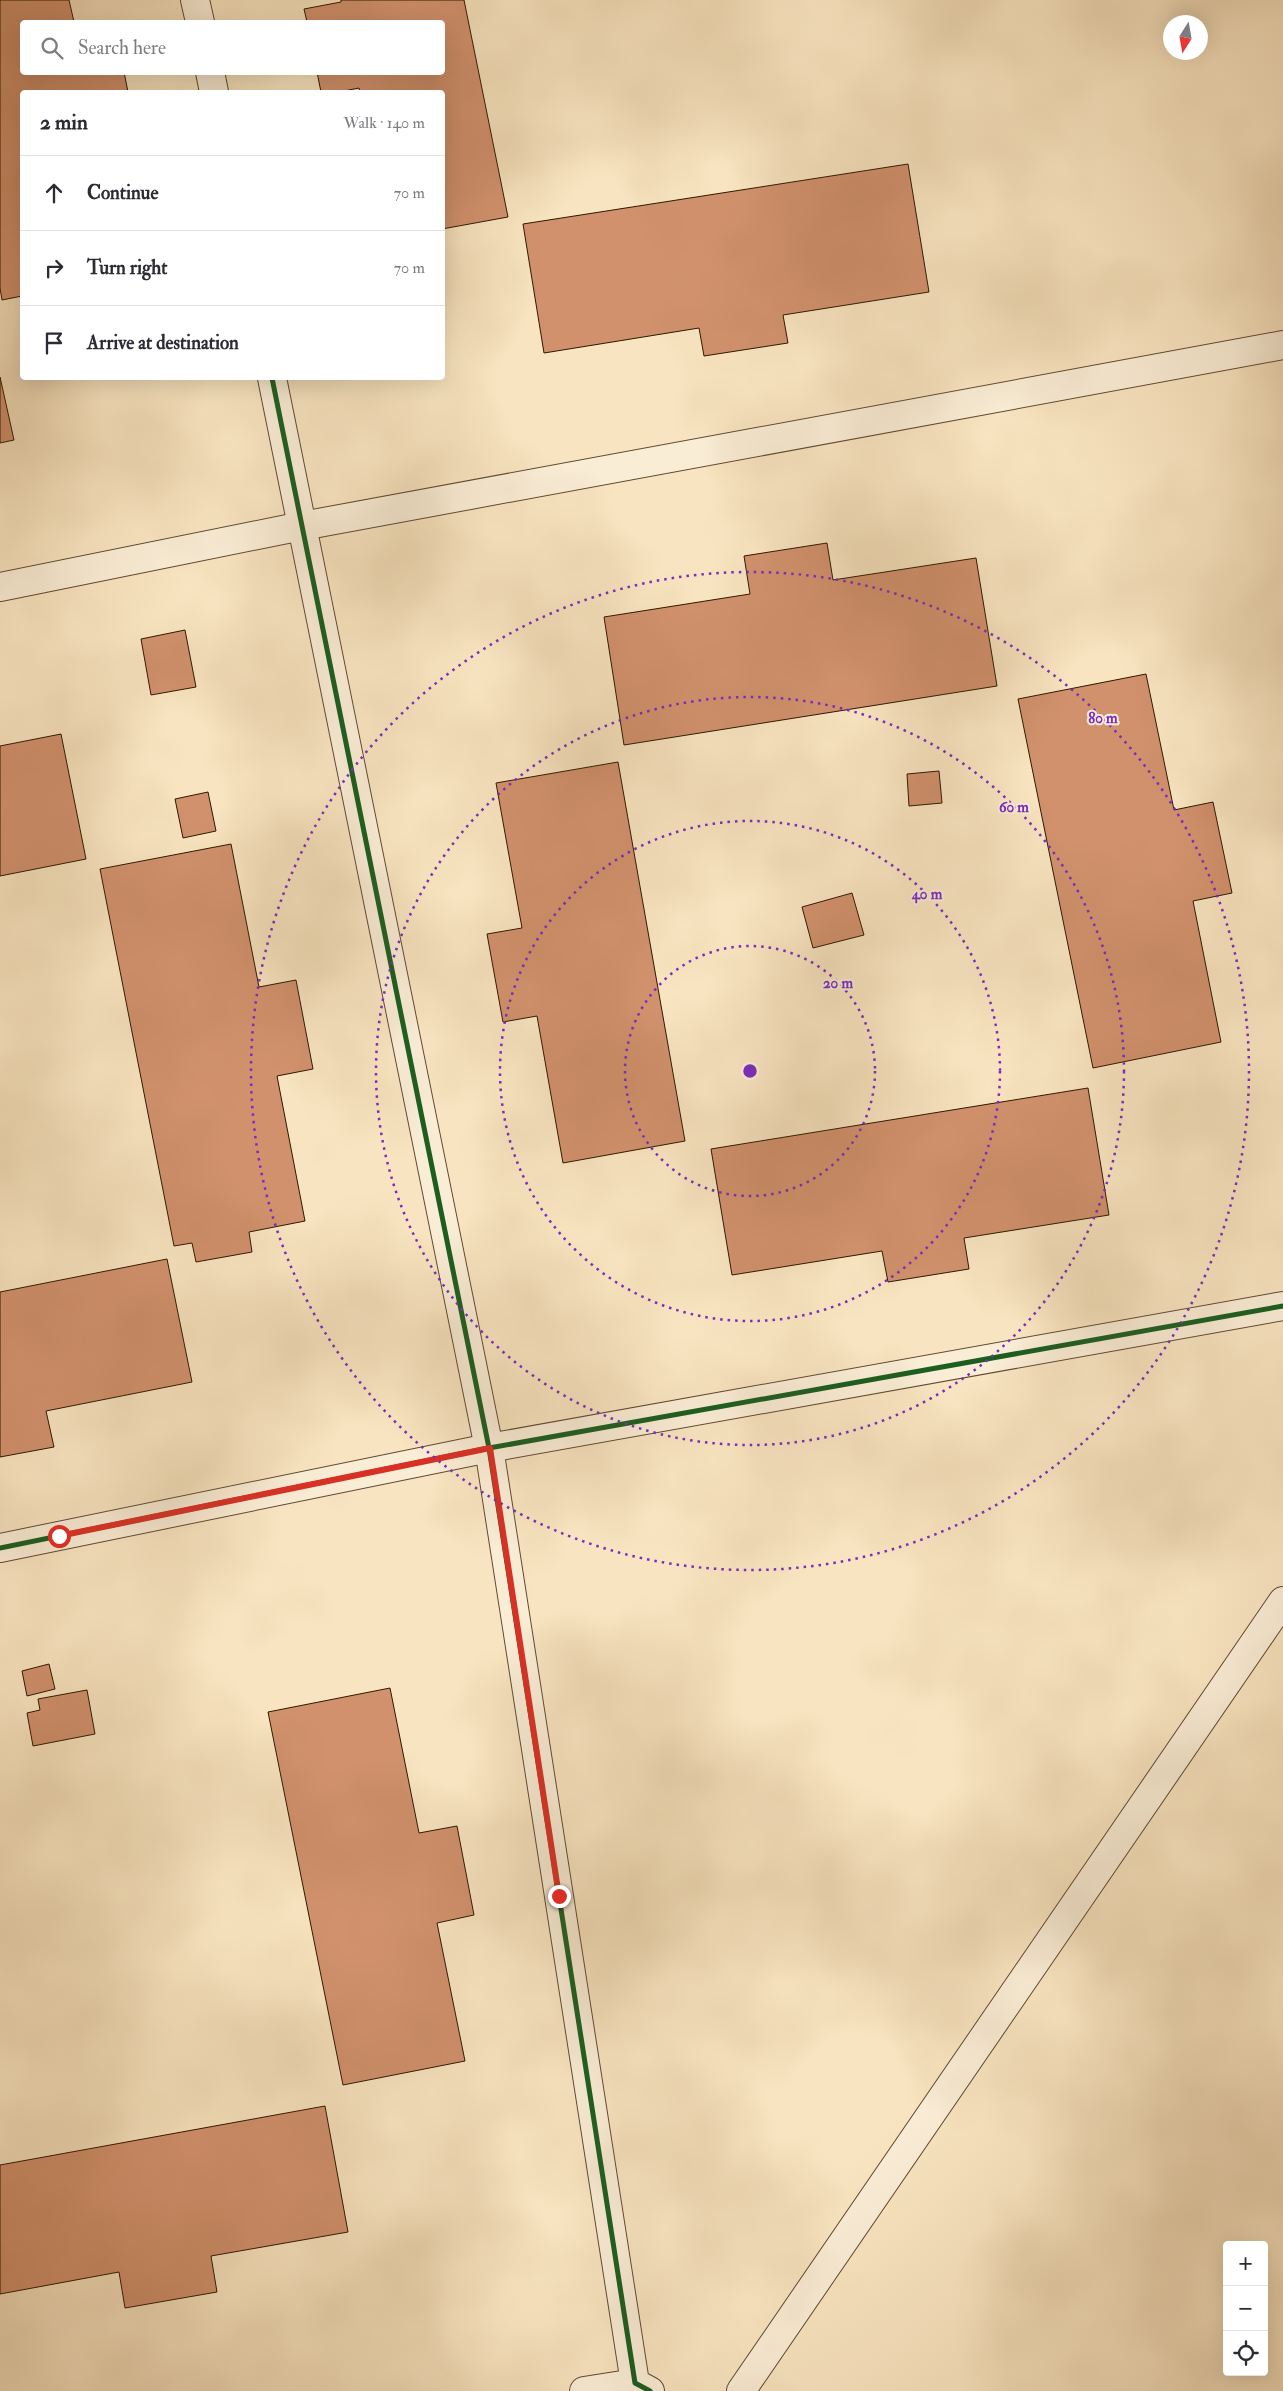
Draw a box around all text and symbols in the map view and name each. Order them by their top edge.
north arrow [1163,15,1208,60]
search box [20,20,445,75]
icon: search [38,34,66,62]
text: Search here [78,36,166,60]
text: 2 min [40,109,88,136]
text: Walk · 140 m [344,113,425,133]
icon: ahead [40,179,68,207]
text: Continue [87,181,158,205]
text: 70 m [394,183,425,203]
icon: right [40,254,68,282]
text: Turn right [87,256,167,280]
text: 70 m [394,258,425,278]
icon: arrive [40,329,68,357]
text: Arrive at destination [87,331,239,355]
text: 80 m [1088,709,1118,728]
text: 60 m [999,798,1029,817]
text: 40 m [911,885,943,904]
text: 20 m [823,974,853,993]
centre of rings [741,1062,759,1080]
route start [48,1525,71,1548]
route end [548,1885,571,1908]
map controls [1223,2241,1268,2376]
button: + [1223,2241,1268,2286]
button: − [1223,2286,1268,2331]
button: locate [1223,2331,1268,2376]

